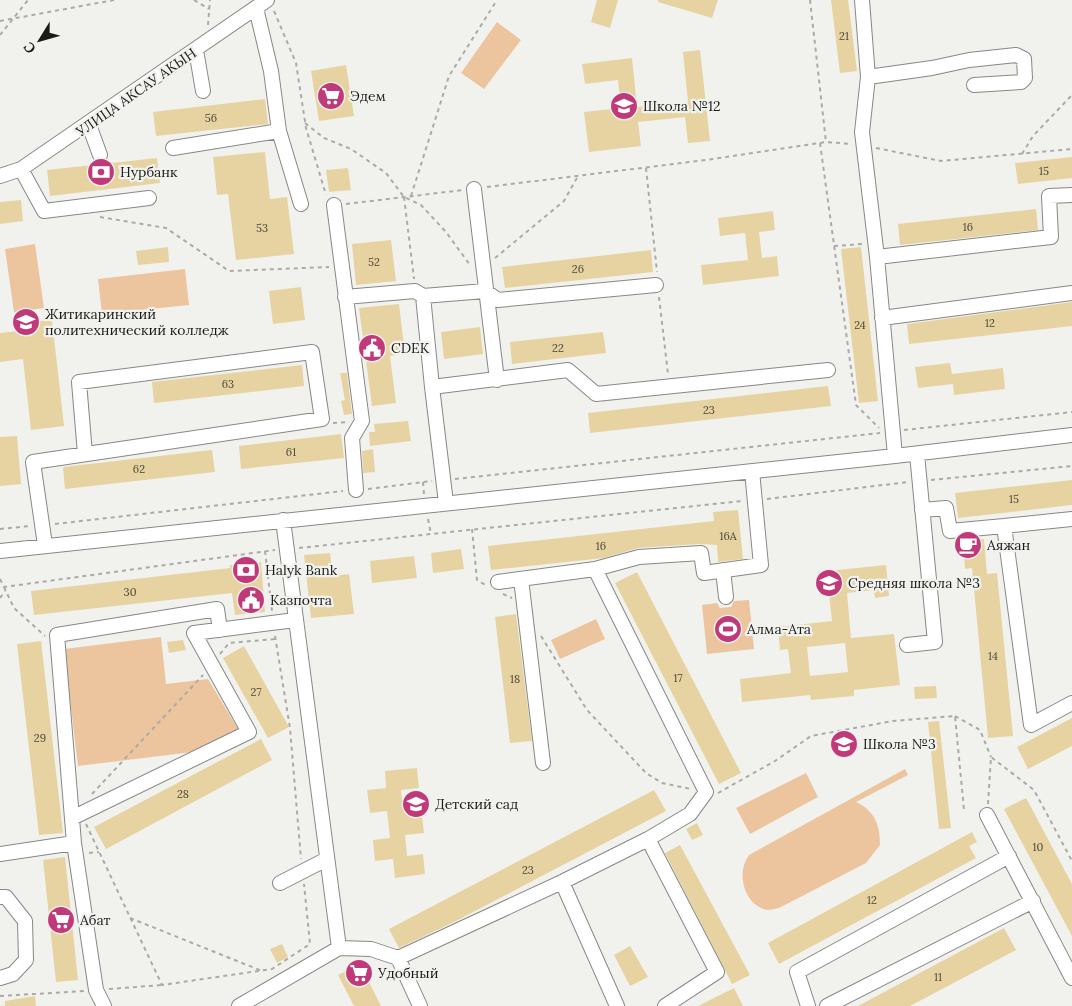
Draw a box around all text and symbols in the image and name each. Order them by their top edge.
north arrow [15,15,65,65]
house number: 21 [839,29,849,43]
text: С [19,38,40,57]
street label: УЛИЦА АКСАУ АКЫН [72,44,200,141]
supermarket icon: Эдем [316,81,346,111]
place label: Эдем [350,87,386,105]
school or university icon: Школа №12 [609,91,639,121]
place label: Школа №12 [643,97,721,115]
house number: 56 [205,111,217,125]
bank icon: Нурбанк [86,157,116,187]
place label: Нурбанк [120,163,178,181]
house number: 15 [1039,164,1049,178]
house number: 16 [963,220,973,234]
house number: 53 [256,221,268,235]
house number: 52 [368,255,380,269]
house number: 26 [572,262,584,276]
place label: Житикаринский политехнический колледж [45,305,229,339]
school or university icon: Житикаринский политехнический колледж [11,307,41,337]
house number: 12 [985,316,995,330]
house number: 24 [854,318,866,332]
public building icon: CDEK [357,333,387,363]
place label: CDEK [391,339,430,357]
house number: 22 [552,341,564,355]
house number: 63 [222,377,234,391]
house number: 23 [703,403,715,417]
house number: 61 [286,445,296,459]
house number: 62 [133,462,145,476]
house number: 15 [1009,492,1019,506]
house number: 16А [719,529,738,543]
cafe icon: Аяжан [953,530,983,560]
place label: Аяжан [986,536,1030,554]
house number: 16 [596,539,606,553]
bank icon: Halyk Bank [231,555,261,585]
place label: Halyk Bank [265,561,338,579]
school or university icon: Средняя школа №3 [814,568,844,598]
place label: Средняя школа №3 [848,574,980,592]
house number: 30 [124,585,137,599]
public building icon: Казпочта [236,585,266,615]
place label: Казпочта [270,591,332,609]
sports icon: Алма-Ата [713,614,743,644]
place label: Алма-Ата [746,620,811,638]
house number: 14 [988,649,998,663]
house number: 17 [673,671,683,685]
house number: 18 [510,672,520,686]
house number: 27 [251,685,261,699]
school or university icon: Школа №3 [829,729,859,759]
house number: 29 [34,731,46,745]
place label: Школа №3 [863,735,936,753]
house number: 28 [177,787,189,801]
school or university icon: Детский сад [401,789,431,819]
place label: Детский сад [435,795,518,813]
house number: 10 [1033,840,1044,854]
house number: 23 [522,863,534,877]
house number: 12 [867,893,877,907]
supermarket icon: Абат [46,905,76,935]
place label: Абат [79,911,111,929]
supermarket icon: Удобный [344,958,374,988]
place label: Удобный [377,964,439,982]
house number: 11 [934,970,942,984]

